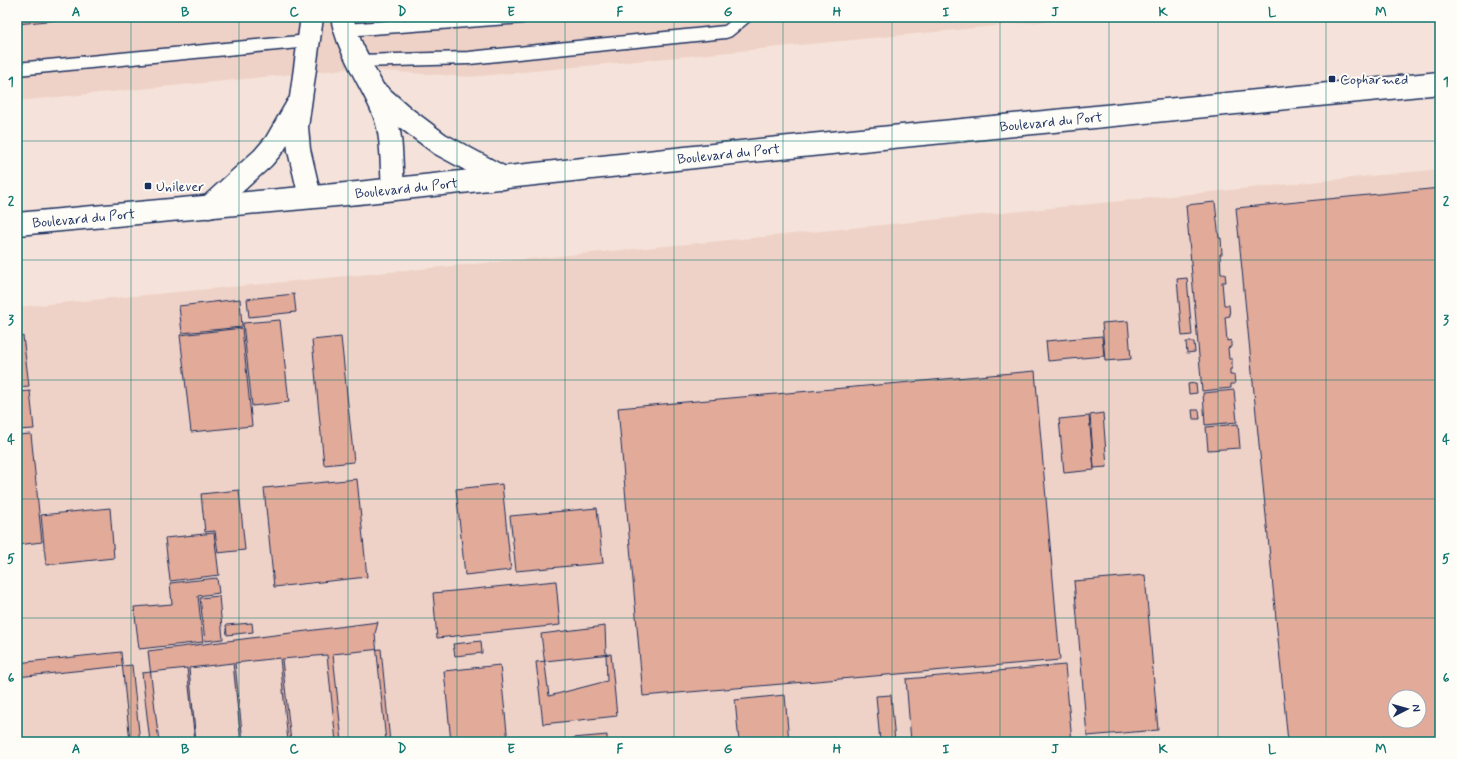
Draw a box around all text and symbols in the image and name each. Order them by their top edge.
text: A [72,4,80,21]
text: B [181,4,190,21]
text: C [289,4,299,21]
text: D [398,4,407,21]
text: E [507,4,515,21]
text: F [617,4,624,21]
text: G [724,4,733,21]
text: H [833,4,842,21]
text: I [943,4,950,21]
text: J [1051,4,1059,21]
text: K [1158,4,1168,21]
text: L [1268,4,1277,21]
text: M [1375,4,1387,21]
place label: Copharmed [1340,71,1408,89]
text: 1 [8,74,14,91]
marker: Copharmed [1327,74,1337,84]
text: 1 [1443,74,1449,91]
street label: Boulevard du Port [999,108,1104,136]
street label: Boulevard du Port [676,140,781,169]
street label: Boulevard du Port [354,174,459,203]
place label: Unilever [156,178,204,196]
marker: Unilever [143,181,153,191]
text: 2 [8,193,15,210]
text: 2 [1443,193,1450,210]
street label: Boulevard du Port [32,205,136,233]
text: 3 [8,312,14,329]
text: 3 [1443,312,1449,329]
text: 4 [7,432,15,449]
text: 4 [1442,432,1450,449]
text: 5 [7,551,15,568]
text: 5 [1442,551,1450,568]
text: 6 [8,670,15,687]
text: 6 [1443,670,1450,687]
north arrow [1387,689,1427,729]
text: N [1409,704,1423,712]
text: A [72,741,80,758]
text: B [181,741,190,758]
text: C [289,741,299,758]
text: D [398,741,407,758]
text: E [507,741,515,758]
text: F [617,741,624,758]
text: G [724,741,733,758]
text: H [833,741,842,758]
text: I [943,741,950,758]
text: J [1051,741,1059,758]
text: K [1158,741,1168,758]
text: L [1268,741,1277,758]
text: M [1375,741,1387,758]

